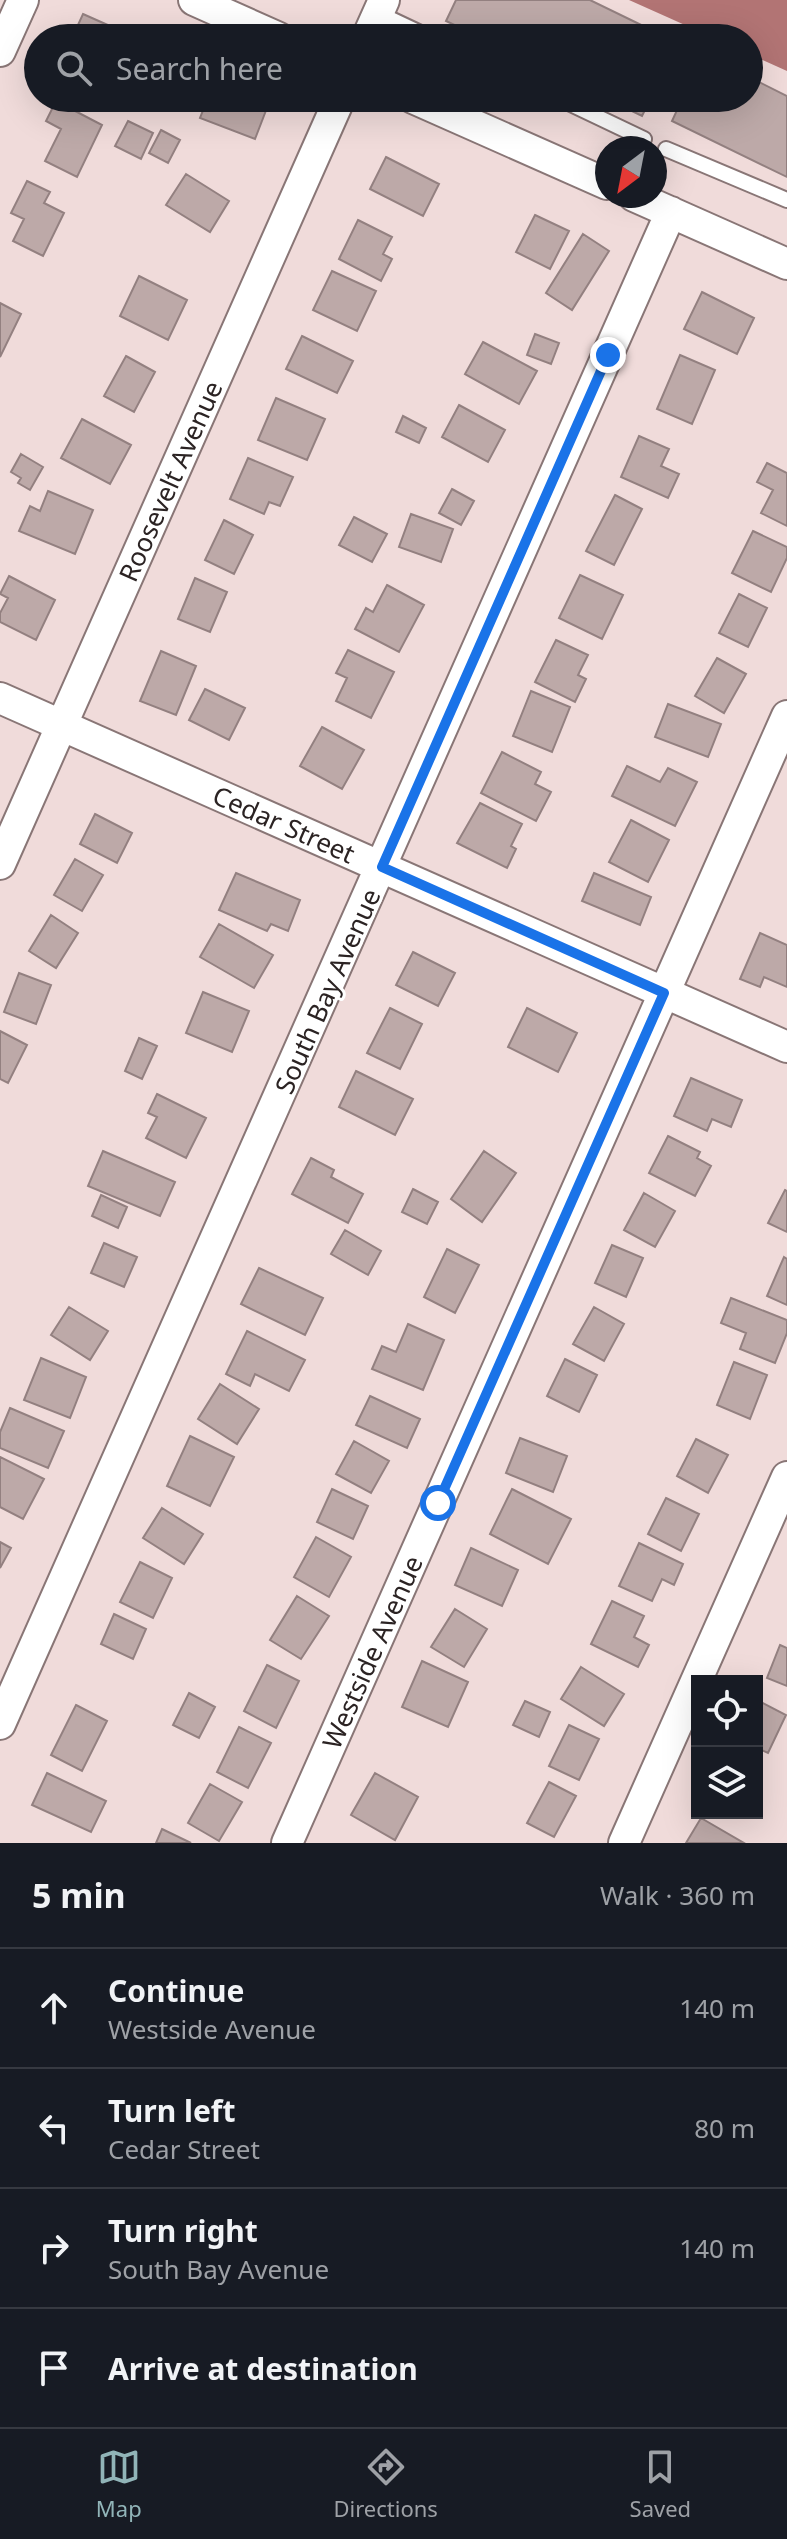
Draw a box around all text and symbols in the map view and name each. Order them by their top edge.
search box [24,24,763,112]
icon: search [52,46,96,90]
text: Search here [116,48,283,89]
north arrow [595,136,667,208]
route end [590,337,626,373]
street label: Roosevelt Avenue [110,375,230,587]
street label: Cedar Street [207,777,361,871]
street label: South Bay Avenue [266,883,388,1099]
route start [420,1485,456,1521]
street label: Westside Avenue [313,1550,431,1754]
map controls [691,1675,763,1819]
button: locate [691,1675,763,1747]
button: layers [691,1747,763,1819]
text: 5 min [32,1872,126,1918]
text: Walk · 360 m [600,1877,755,1913]
text: Continue [108,1970,244,2011]
icon: ahead [32,1986,76,2030]
text: 140 m [679,1990,755,2026]
text: Westside Avenue [108,2011,316,2047]
text: Turn left [108,2090,236,2131]
icon: left [32,2106,76,2150]
text: 80 m [694,2110,755,2146]
text: Cedar Street [108,2131,260,2167]
text: Turn right [108,2210,258,2251]
icon: right [32,2226,76,2270]
text: 140 m [679,2230,755,2266]
text: South Bay Avenue [108,2251,329,2287]
icon: arrive [32,2346,76,2390]
text: Arrive at destination [108,2348,418,2389]
tab: Map [96,2445,142,2523]
tab: Directions [333,2445,438,2523]
tab: Saved [630,2445,691,2523]

